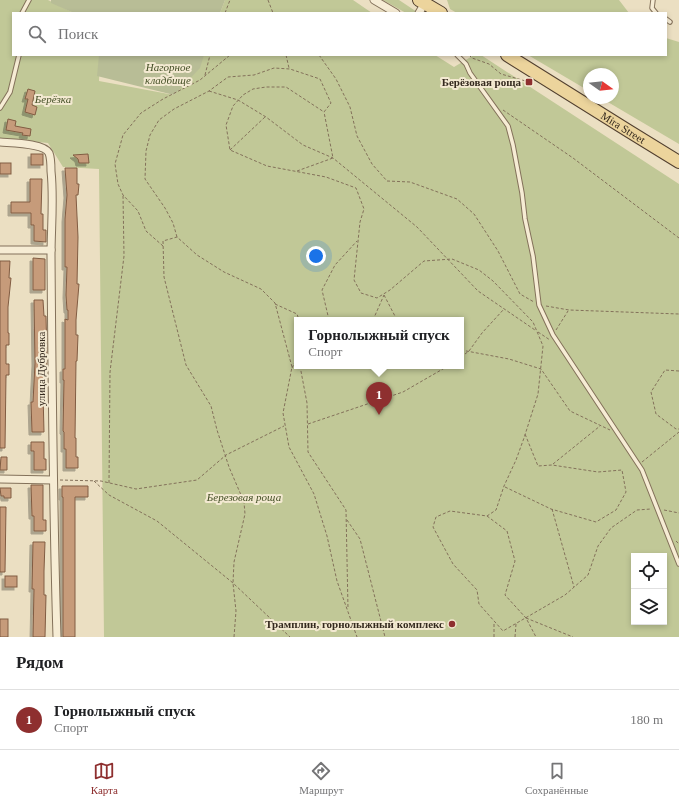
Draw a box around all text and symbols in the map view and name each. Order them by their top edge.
search box [12,12,667,56]
icon: search [26,23,48,45]
text: Поиск [58,26,98,42]
park label: Нагорное кладбище [145,61,191,86]
north arrow [583,68,619,104]
place label: Берёзовая роща [442,76,521,88]
marker: Берёзовая роща [524,77,534,87]
park label: Берёзка [34,93,72,105]
street label: Mira Street [599,109,648,146]
your location [306,246,326,266]
popup [294,317,464,369]
text: Горнолыжный спуск [308,327,450,343]
street label: улица Дубровка [35,332,47,406]
text: Спорт [308,344,342,359]
pin: 1 [366,382,392,415]
park label: Березовая роща [206,491,282,503]
map controls [631,553,667,625]
button: locate [631,553,667,589]
button: layers [631,589,667,625]
place label: Трамплин, горнолыжный комплекс [265,618,444,630]
marker: Трамплин, горнолыжный комплекс [447,619,457,629]
text: Рядом [16,653,64,672]
text: Горнолыжный спуск [54,703,195,719]
text: 1 [26,712,32,727]
text: 180 m [630,712,663,727]
text: Спорт [54,720,88,735]
tab: Карта [91,760,118,796]
tab: Маршрут [299,760,344,796]
tab: Сохранённые [525,760,588,796]

